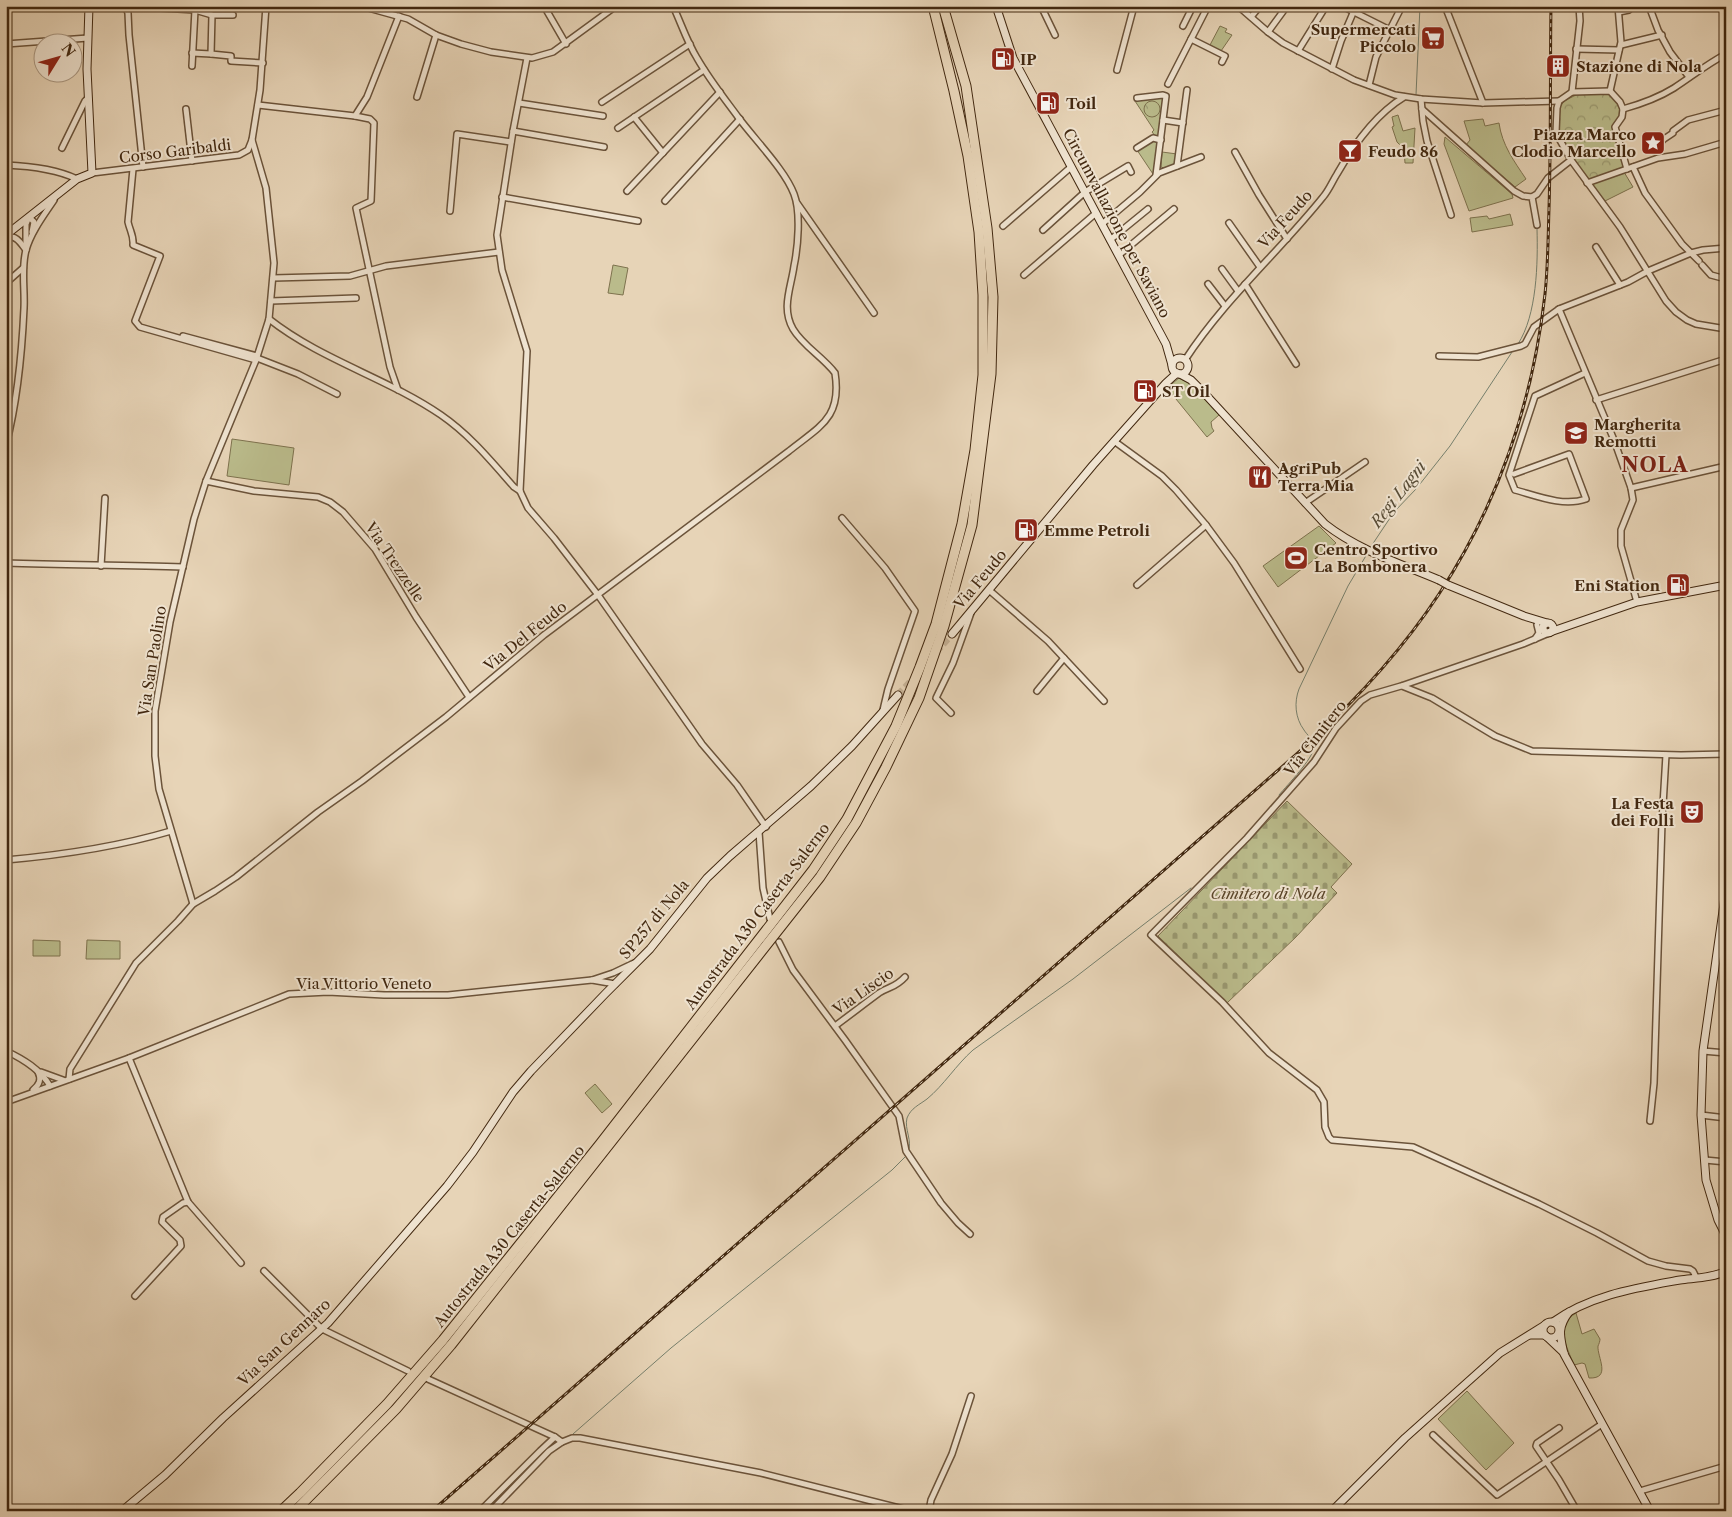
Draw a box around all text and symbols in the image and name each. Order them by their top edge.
place label: Supermercati Piccolo [1311,20,1417,56]
supermarket icon: Supermercati Piccolo [1420,25,1446,51]
north arrow [32,32,82,82]
text: N [58,40,79,60]
fuel station icon: IP [990,46,1016,72]
place label: IP [1020,50,1037,69]
building icon: Stazione di Nola [1545,53,1571,79]
place label: Stazione di Nola [1576,57,1702,76]
fuel station icon: Toil [1035,90,1061,116]
place label: Toil [1066,94,1096,113]
street label: Circumvallazione per Saviano [1059,125,1175,321]
place label: Piazza Marco Clodio Marcello [1511,125,1636,161]
place icon: Piazza Marco Clodio Marcello [1640,130,1666,156]
street label: Corso Garibaldi [118,135,233,167]
bar icon: Feudo 86 [1337,138,1363,164]
place label: Feudo 86 [1368,142,1438,161]
street label: Via Feudo [1253,186,1316,253]
fuel station icon: ST Oil [1132,378,1158,404]
place label: ST Oil [1162,382,1210,401]
place label: Margherita Remotti [1594,415,1681,451]
school or university icon: Margherita Remotti [1563,420,1589,446]
district label: NOLA [1621,453,1689,477]
water label: Regi Lagni [1365,456,1431,533]
place label: AgriPub Terra Mia [1277,459,1354,495]
restaurant icon: AgriPub Terra Mia [1247,464,1273,490]
street label: Via Trezzelle [361,517,429,606]
fuel station icon: Emme Petroli [1013,517,1039,543]
place label: Emme Petroli [1044,521,1150,540]
place label: Centro Sportivo La Bombonera [1314,540,1438,576]
street label: Via Feudo [949,545,1010,614]
sports icon: Centro Sportivo La Bombonera [1283,545,1309,571]
fuel station icon: Eni Station [1665,572,1691,598]
place label: Eni Station [1574,576,1661,595]
street label: Via Del Feudo [479,597,570,676]
street label: Via San Paolino [134,604,170,719]
street label: Via Cimitero [1279,696,1350,780]
place label: La Festa dei Folli [1611,794,1675,830]
theatre icon: La Festa dei Folli [1679,799,1705,825]
street label: Autostrada A30 Caserta-Salerno [680,819,834,1014]
street label: SP257 di Nola [615,875,693,963]
park label: Cimitero di Nola [1210,884,1326,903]
street label: Via Liscio [828,963,897,1019]
street label: Via Vittorio Veneto [295,974,432,993]
street label: Autostrada A30 Caserta-Salerno [429,1141,588,1332]
street label: Via San Gennaro [233,1294,334,1390]

